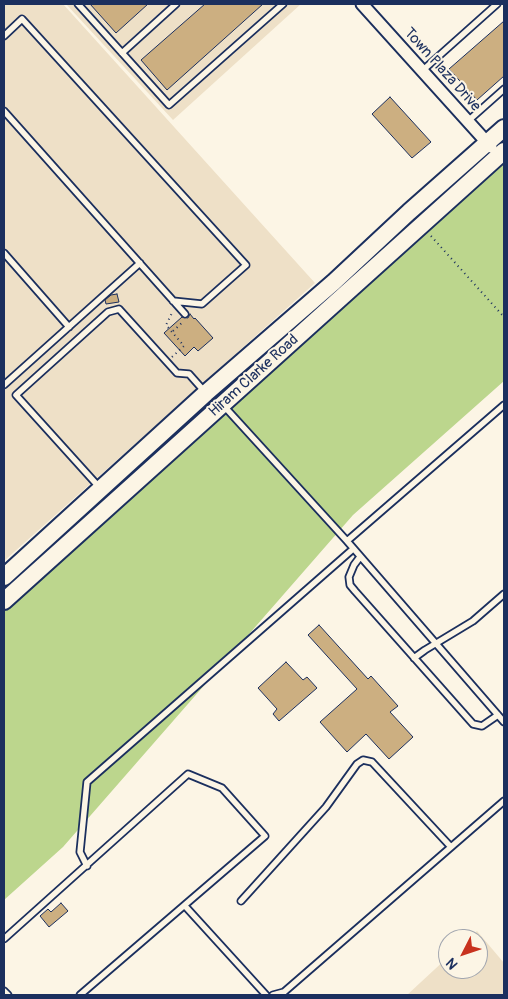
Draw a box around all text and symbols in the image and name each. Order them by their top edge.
street label: Town Plaza Drive [400,24,484,116]
street label: Hiram Clarke Road [206,331,302,421]
north arrow [438,929,488,979]
text: N [443,954,462,973]

